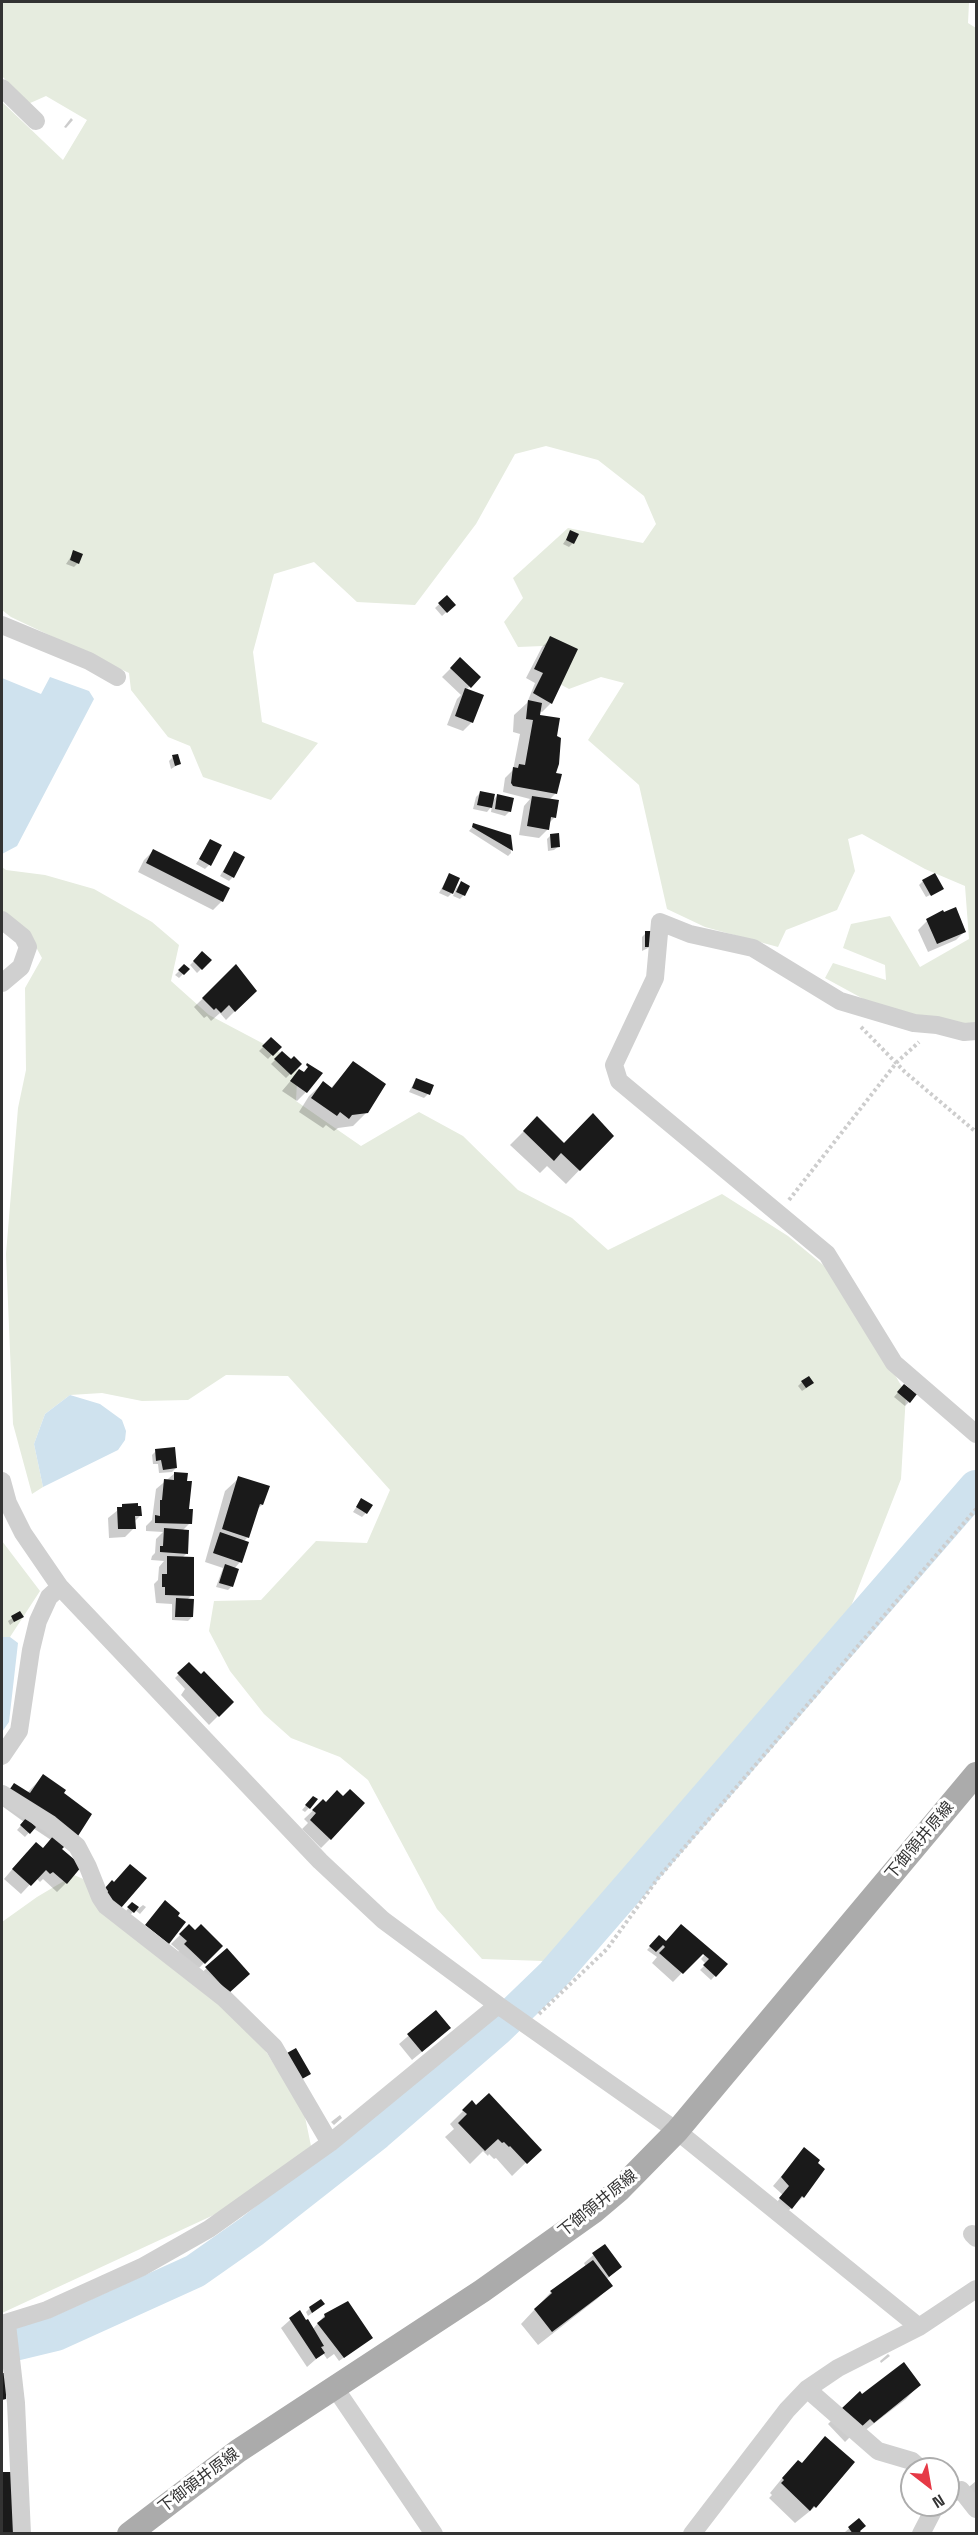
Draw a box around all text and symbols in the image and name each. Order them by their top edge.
street label: 下御領井原線 [882,1798,958,1884]
street label: 下御領井原線 [555,2166,641,2242]
street label: 下御領井原線 [155,2444,243,2518]
north arrow [900,2457,960,2517]
text: N [928,2489,949,2513]

